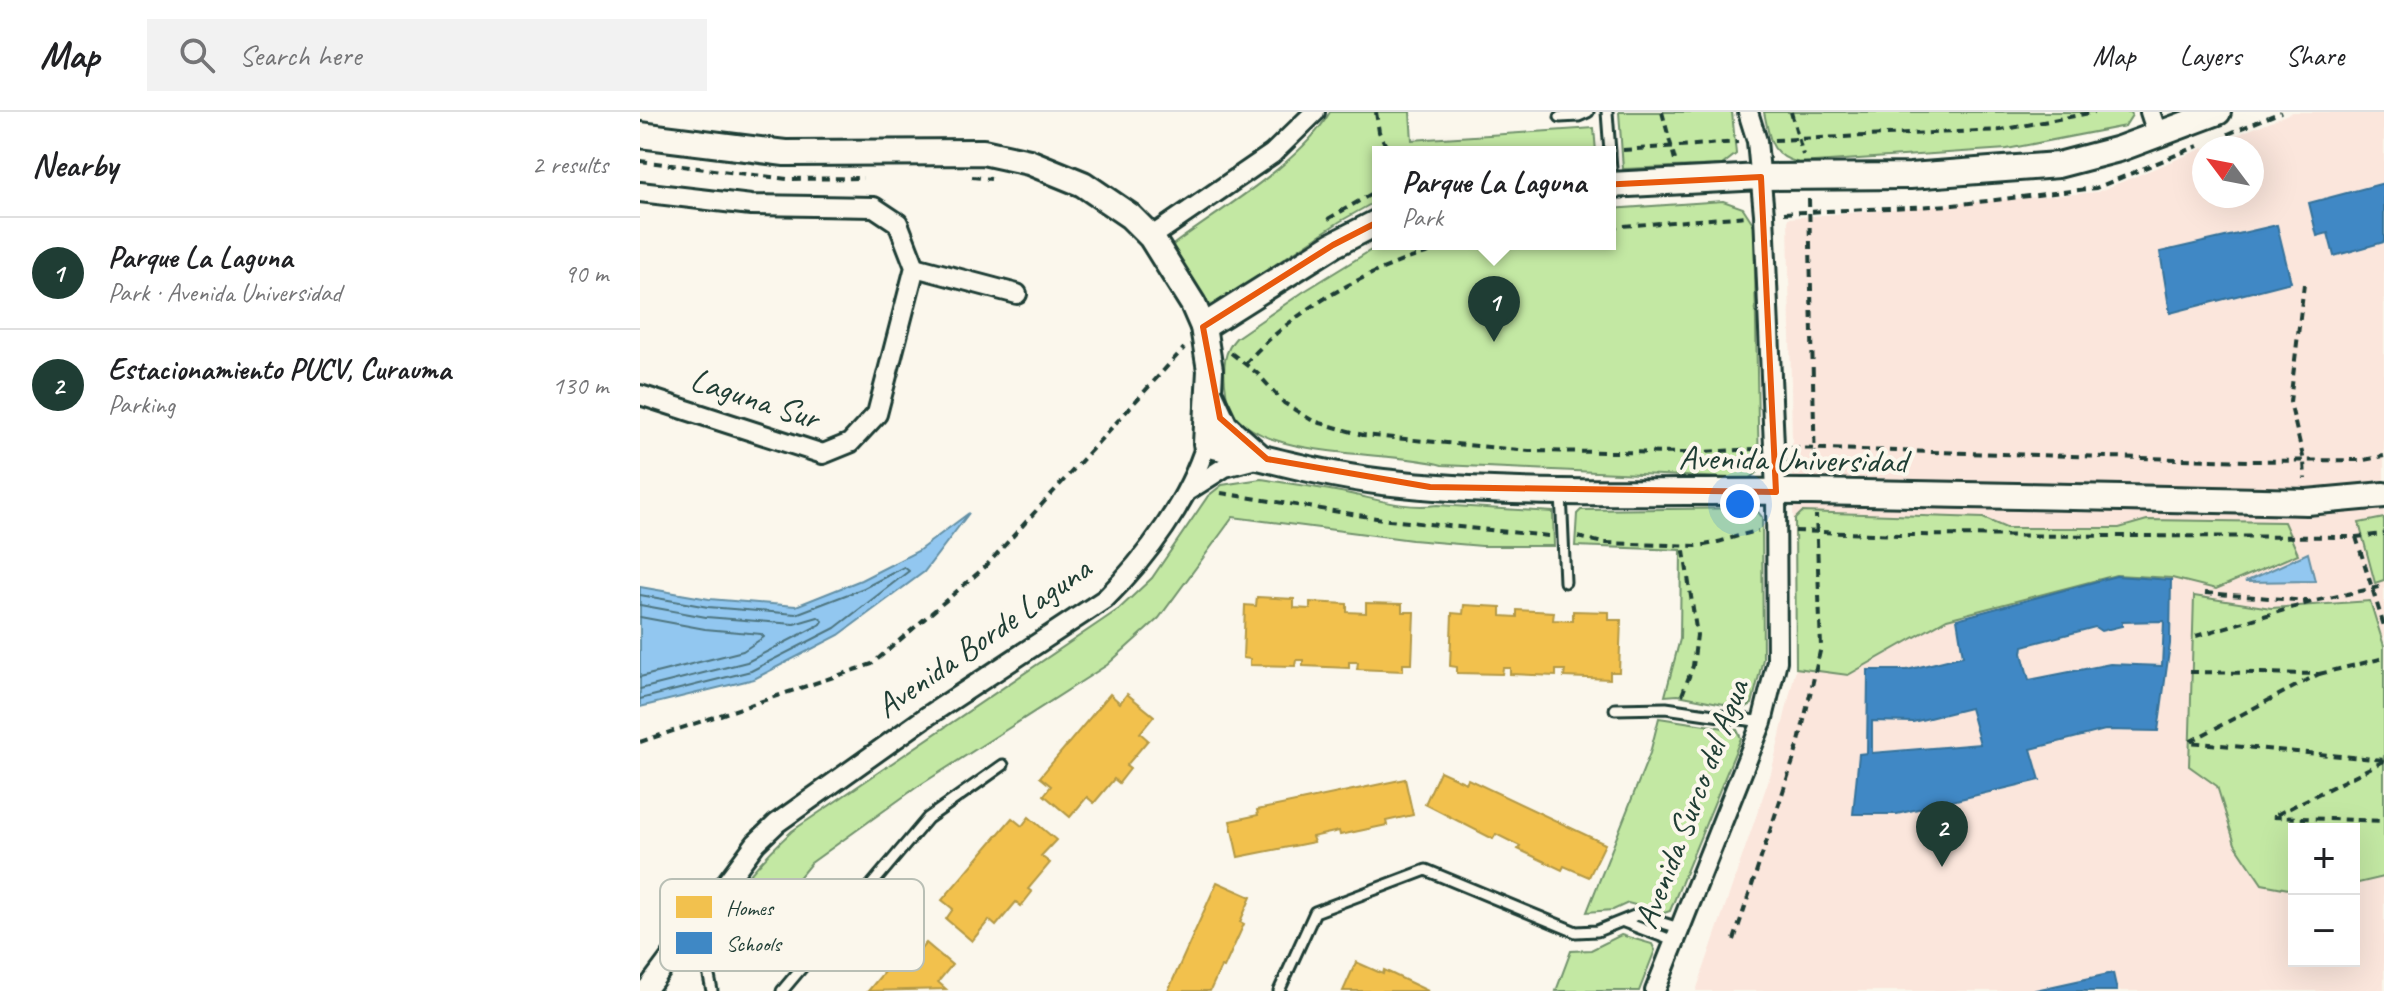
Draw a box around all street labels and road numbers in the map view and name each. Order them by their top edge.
street label: Laguna Sur [686,357,827,440]
street label: Avenida Universidad [1678,436,1912,483]
street label: Avenida Borde Laguna [867,545,1101,727]
street label: Avenida Surco del Agua [1624,671,1759,934]

